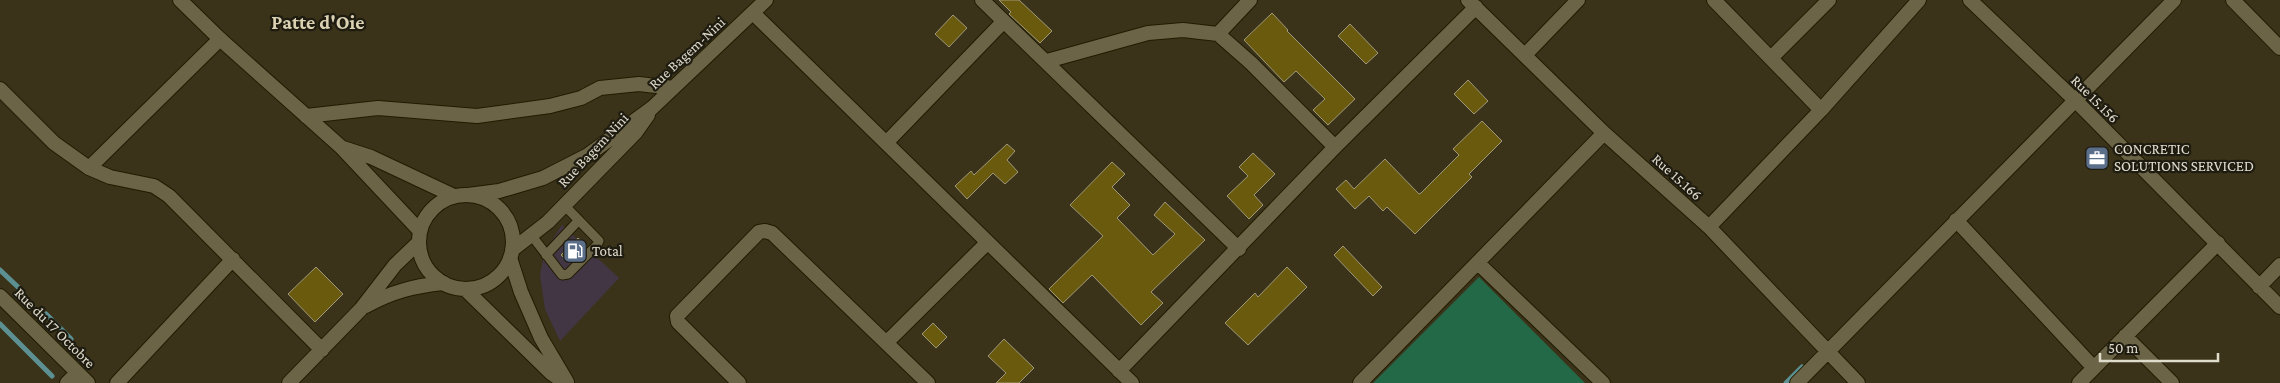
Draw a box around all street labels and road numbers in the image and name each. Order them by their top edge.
street label: Rue Bagem-Nini [646,14,729,93]
street label: Rue 15.156 [2068,72,2122,126]
street label: Rue Bagem Nini [555,110,632,191]
street label: Rue 15.166 [1649,151,1705,203]
street label: Rue du 17 Octobre [12,285,99,372]

